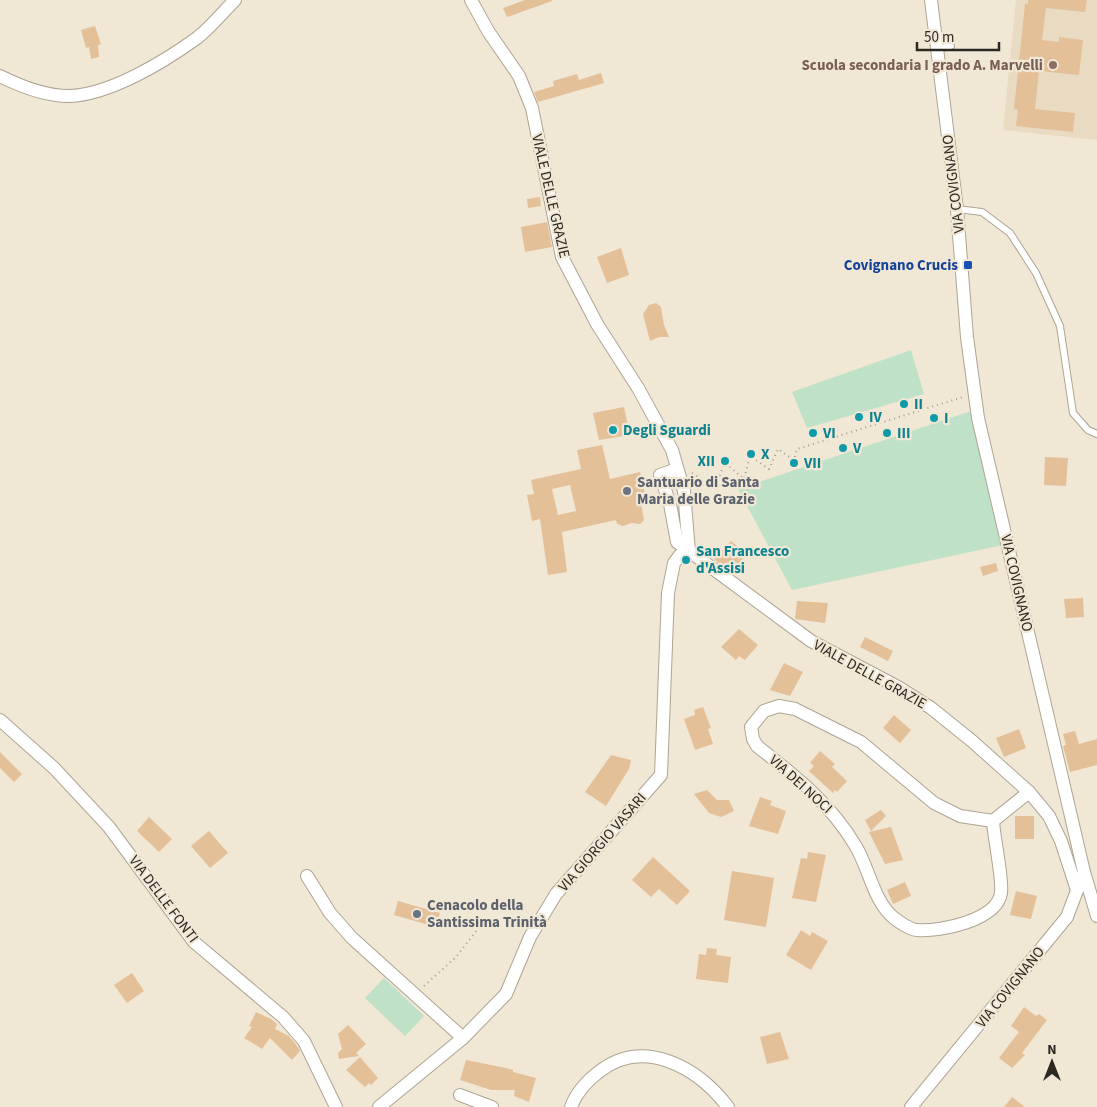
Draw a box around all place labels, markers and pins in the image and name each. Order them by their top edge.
place label: Scuola secondaria I grado A. Marvelli [802,55,1043,76]
marker: Scuola secondaria I grado A. Marvelli [1047,59,1059,71]
place label: Covignano Crucis [844,255,958,276]
marker: Covignano Crucis [962,259,974,271]
place label: II [914,394,923,415]
marker: II [898,398,910,410]
place label: IV [869,407,883,428]
place label: I [944,408,949,429]
marker: IV [853,411,865,423]
marker: I [928,412,940,424]
place label: Degli Sguardi [623,420,711,441]
place label: VI [822,423,836,444]
place label: III [897,423,911,444]
marker: Degli Sguardi [607,424,619,436]
marker: VI [807,427,819,439]
marker: III [881,427,893,439]
place label: V [852,438,862,459]
marker: V [837,442,849,454]
place label: X [761,444,770,465]
marker: X [745,448,757,460]
place label: XII [697,451,715,472]
place label: VII [803,453,821,474]
marker: XII [719,455,731,467]
marker: VII [788,457,800,469]
place label: Santuario di Santa Maria delle Grazie [637,472,759,510]
marker: Santuario di Santa Maria delle Grazie [621,485,633,497]
place label: San Francesco d'Assisi [696,541,789,579]
marker: San Francesco d'Assisi [680,554,692,566]
place label: Cenacolo della Santissima Trinità [427,895,547,933]
marker: Cenacolo della Santissima Trinità [411,908,423,920]

